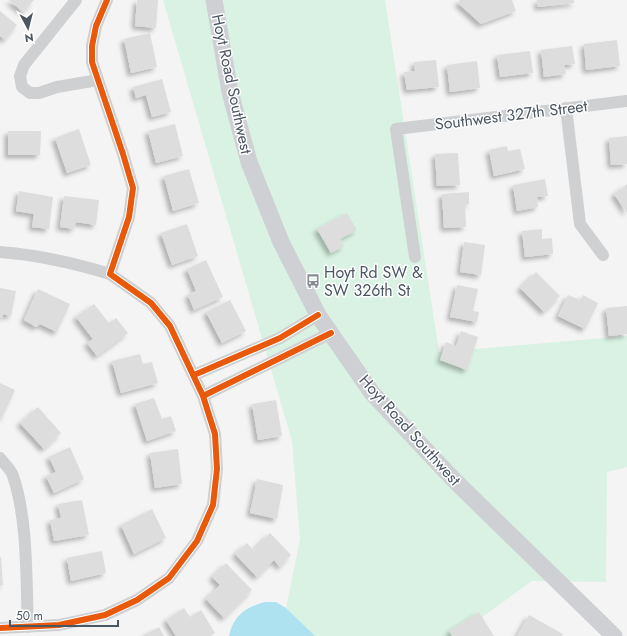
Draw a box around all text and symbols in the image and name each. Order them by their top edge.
north arrow [8,8,48,48]
street label: Hoyt Road Southwest [206,12,258,156]
text: N [24,29,35,46]
street label: Southwest 327th Street [433,94,589,136]
place label: Hoyt Rd SW & SW 326th St [324,261,423,302]
bus stop icon: Hoyt Rd SW & SW 326th St [305,273,321,289]
street label: Hoyt Road Southwest [354,369,466,491]
scale bar [10,602,118,628]
text: 50 m [16,607,43,625]

